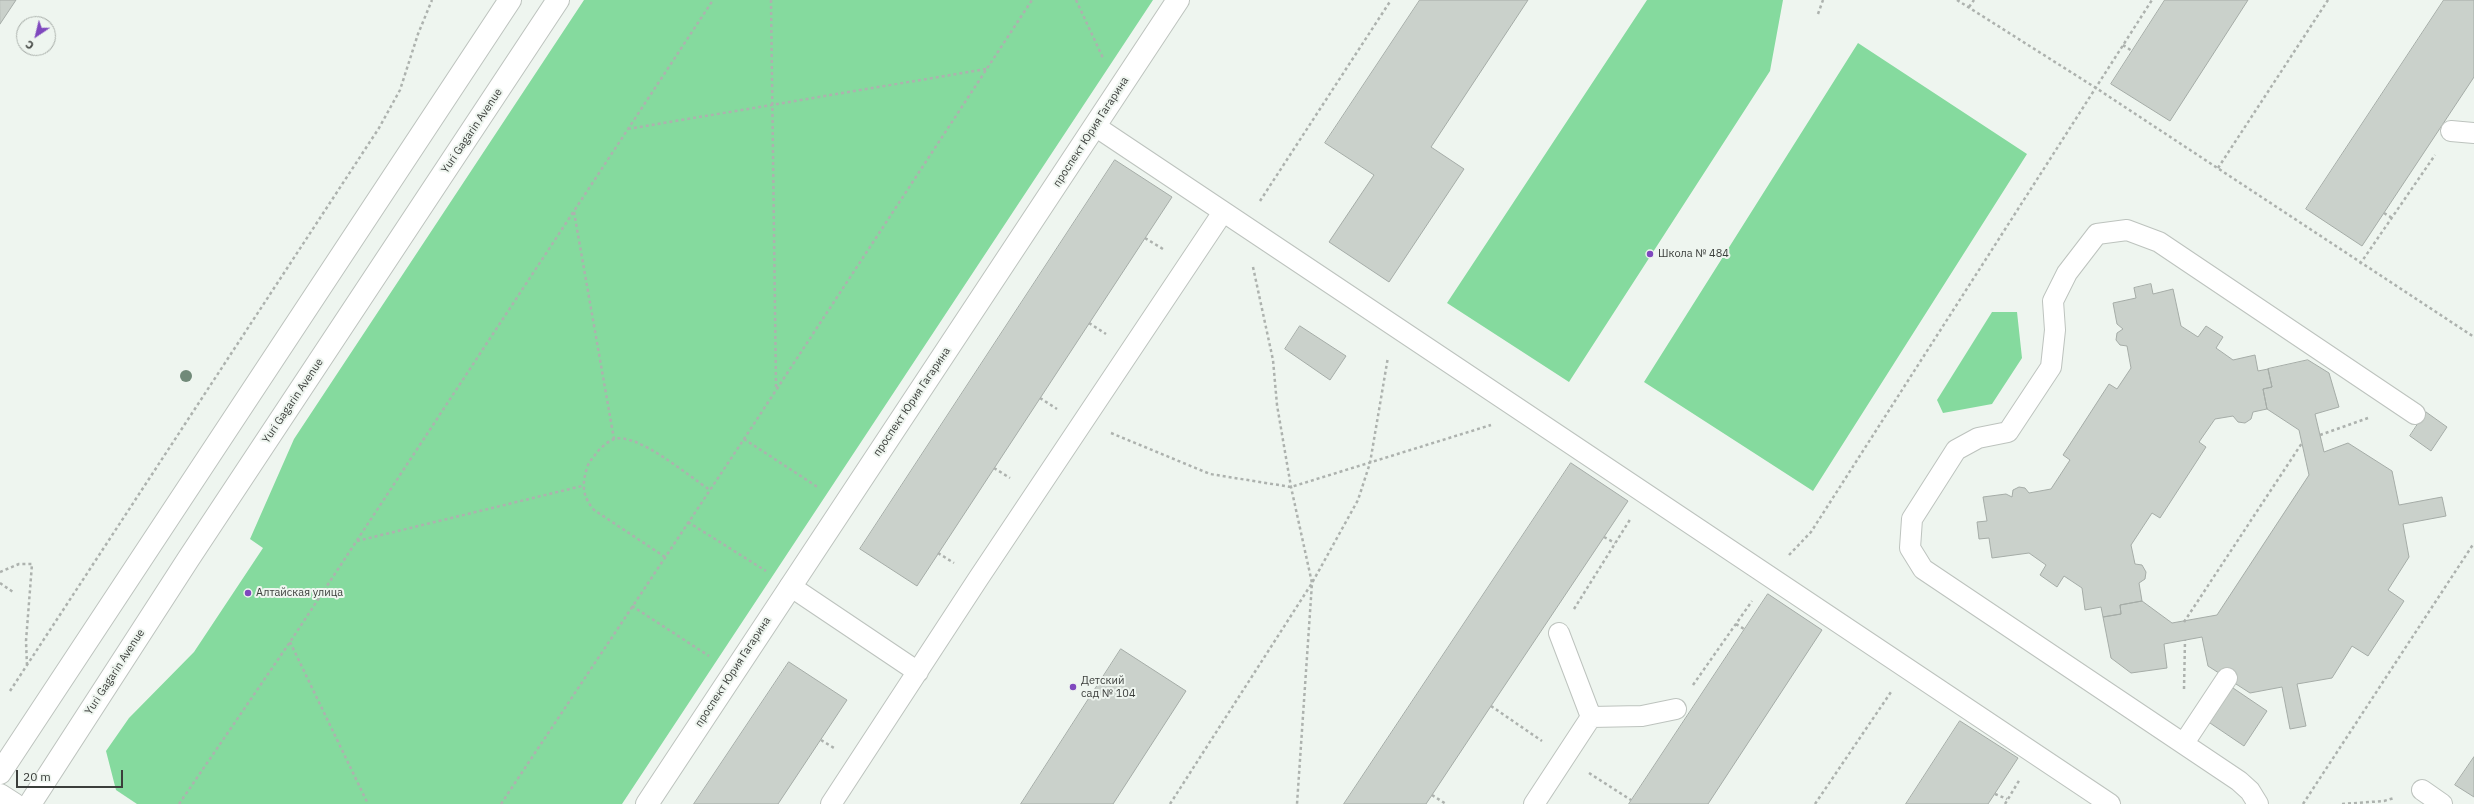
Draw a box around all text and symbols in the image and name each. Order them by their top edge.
north arrow [16,16,56,56]
text: С [23,37,37,53]
street label: проспект Юрия Гагарина [1050,75,1132,189]
street label: Yuri Gagarin Avenue [439,86,505,176]
place label: Школа № 484 [1658,247,1729,261]
marker: Школа № 484 [1645,249,1655,259]
street label: проспект Юрия Гагарина [871,345,953,459]
street label: Yuri Gagarin Avenue [260,356,326,446]
place label: Алтайская улица [256,586,343,600]
marker: Алтайская улица [243,588,253,598]
street label: проспект Юрия Гагарина [692,615,774,729]
street label: Yuri Gagarin Avenue [82,627,148,717]
place label: Детский сад № 104 [1081,674,1136,700]
marker: Детский сад № 104 [1068,682,1078,692]
scale bar [18,762,125,788]
text: 20 m [23,769,51,784]

